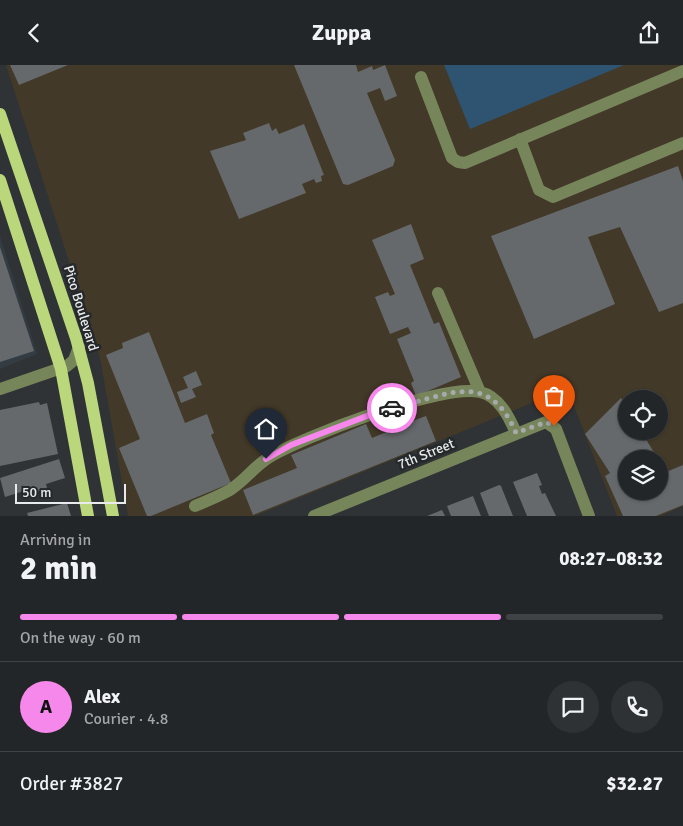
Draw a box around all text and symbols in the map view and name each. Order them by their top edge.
icon: back [20,19,48,47]
text: Zuppa [312,19,371,46]
icon: share [635,19,663,47]
street label: Pico Boulevard [60,263,102,353]
pin [533,375,575,426]
icon: bag [540,382,568,410]
courier [367,383,417,433]
map controls [618,390,668,500]
button: locate [618,390,668,440]
icon: car [378,394,406,422]
pin [245,408,287,459]
icon: home [252,415,280,443]
street label: 7th Street [395,435,457,473]
button: layers [618,450,668,500]
scale bar [15,481,126,504]
text: 50 m [22,484,51,501]
text: Arriving in [20,530,91,550]
text: 08:27–08:32 [559,547,663,571]
text: 2 min [20,549,97,588]
text: On the way · 60 m [20,628,141,648]
button: chat [547,681,599,733]
button: phone [611,681,663,733]
text: Alex [84,685,120,709]
text: A [40,695,52,719]
text: Courier · 4.8 [84,709,168,729]
text: Order #3827 [20,772,123,796]
text: $32.27 [606,772,663,796]

